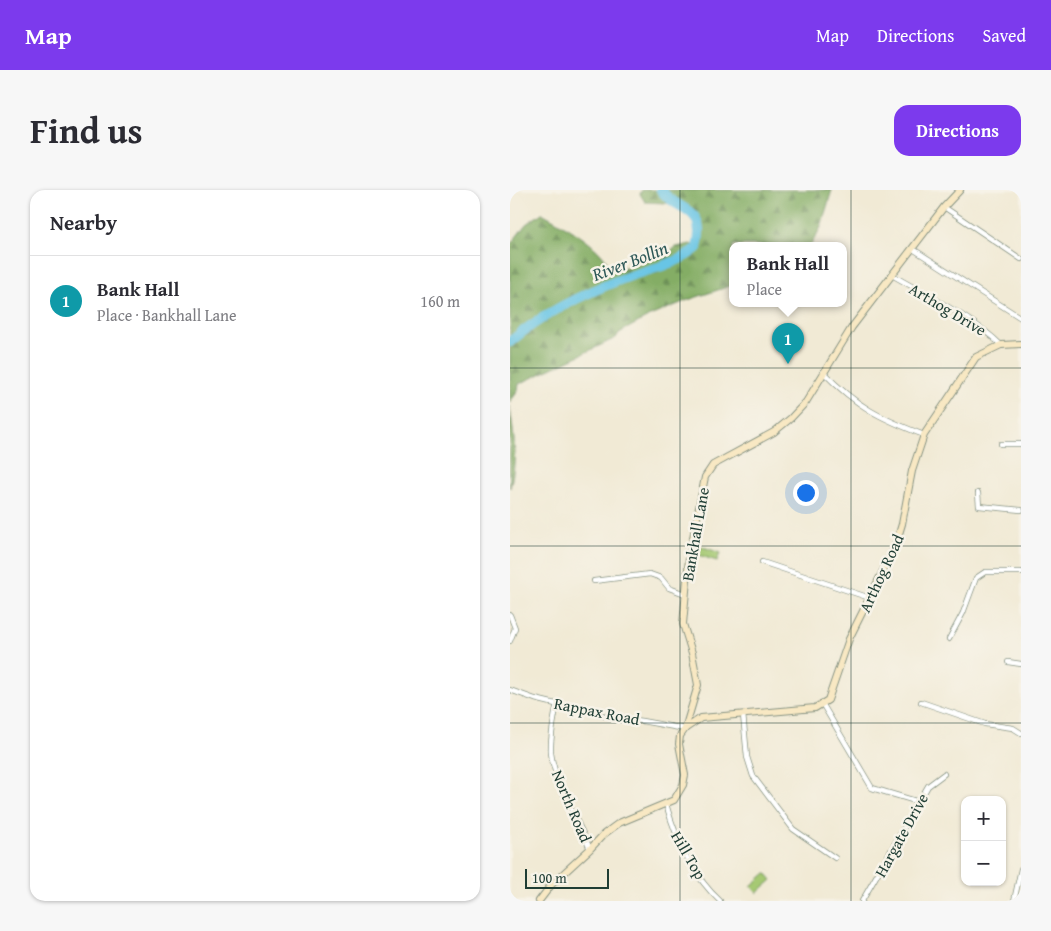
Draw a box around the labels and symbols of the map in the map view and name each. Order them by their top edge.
water label: River Bollin [587,234,672,288]
street label: Arthog Drive [905,276,991,342]
pin: 1 [772,323,804,364]
your location [793,480,819,506]
street label: Bankhall Lane [675,485,715,583]
street label: Arthog Road [852,529,910,616]
street label: Rappax Road [552,691,642,731]
street label: North Road [546,766,598,846]
street label: Hargate Drive [868,789,934,881]
street label: Hill Top [665,826,713,884]
scale bar [525,866,609,889]

